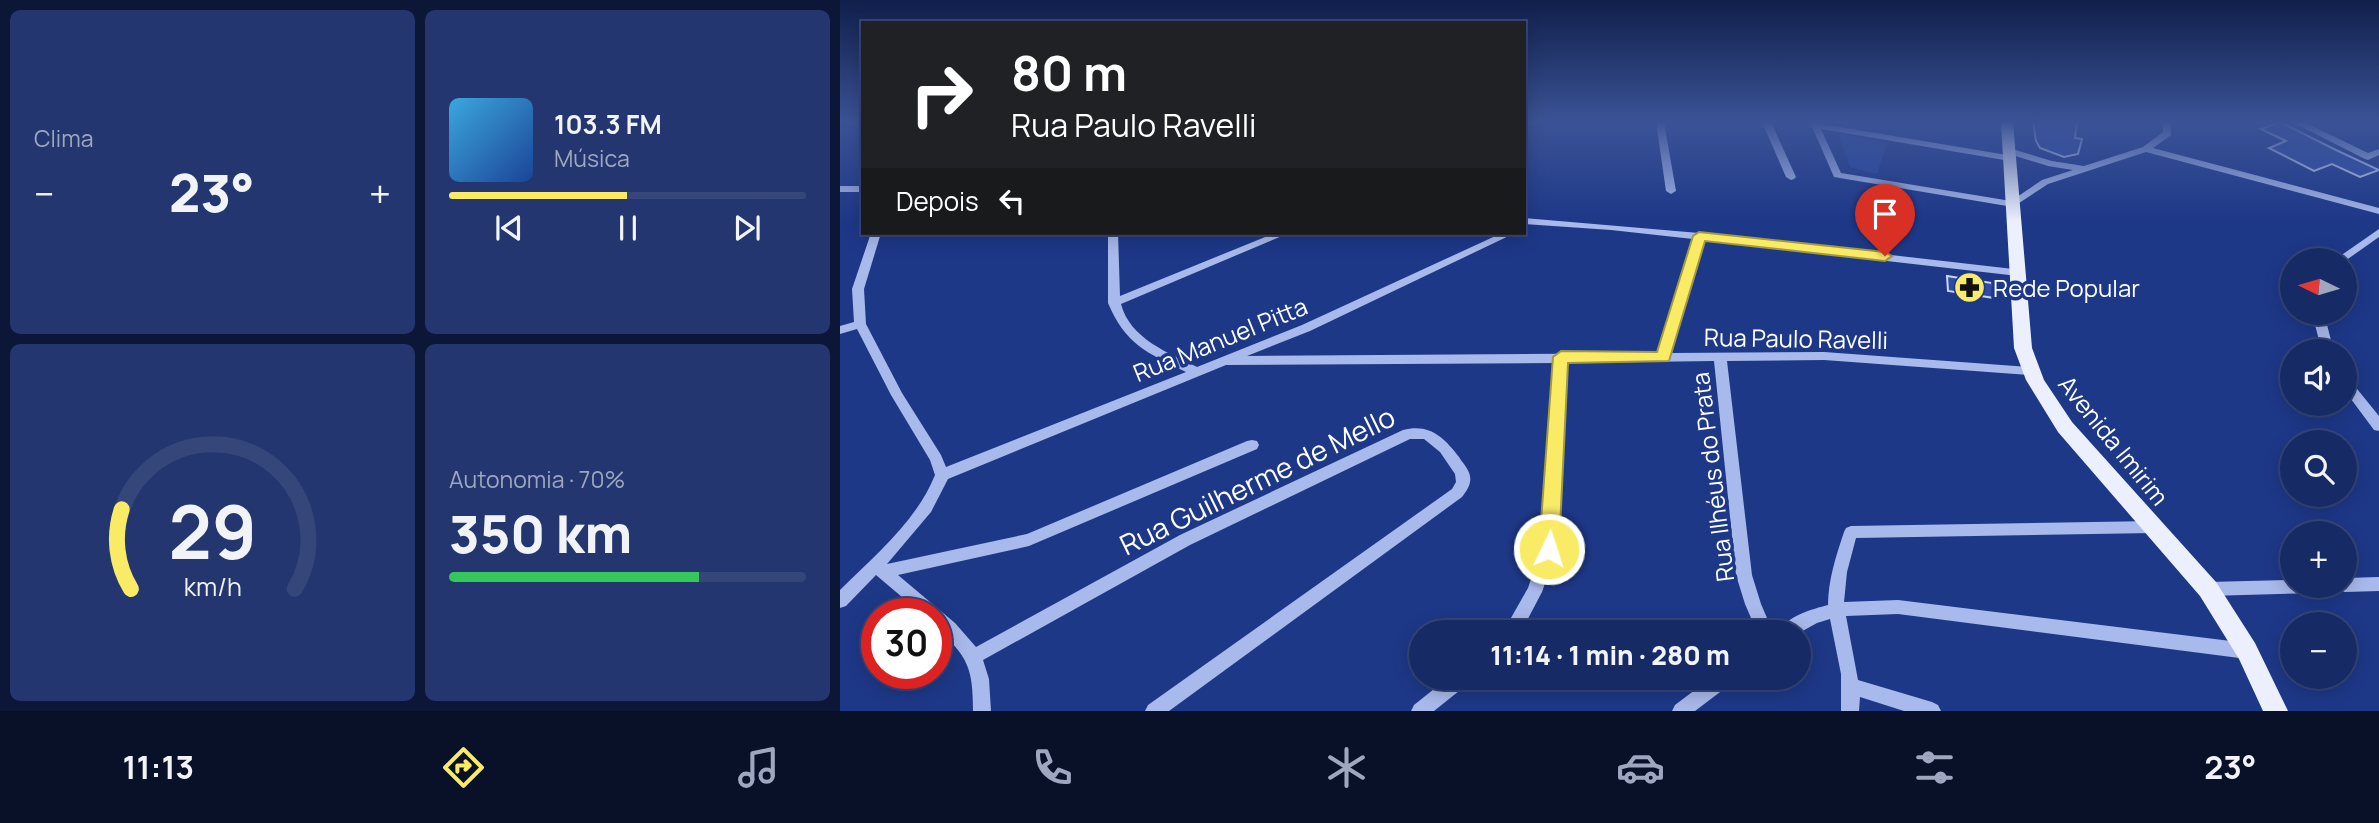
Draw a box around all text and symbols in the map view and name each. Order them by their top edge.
text: 80 m [1011,39,1127,106]
icon: right [896,49,987,140]
text: Rua Paulo Ravelli [1011,103,1257,147]
text: 103.3 FM [554,106,662,142]
text: Clima [34,122,93,154]
text: Música [554,142,630,174]
text: 23° [169,157,255,228]
text: − [34,167,55,219]
text: + [369,167,391,219]
icon: left [993,182,1031,220]
text: Depois [896,183,979,219]
pin [1855,184,1915,256]
icon: arrive [1866,195,1904,233]
icon: previous [490,209,528,247]
icon: pause [609,209,647,247]
icon: next [728,209,766,247]
north arrow [2280,248,2357,326]
map controls [2280,248,2357,689]
pharmacy icon: Rede Popular [1953,270,1987,304]
place label: Rede Popular [1993,271,2140,304]
street label: Rua Manuel Pitta [1128,289,1312,389]
street label: Rua Paulo Ravelli [1704,320,1888,356]
button: sound [2280,339,2357,416]
street label: Avenida Imirim [2051,368,2177,512]
street label: Rua Ilhéus do Prata [1683,370,1741,584]
street label: Rua Guilherme de Mello [1113,397,1401,563]
button: search [2280,430,2357,507]
text: Autonomia · 70% [449,463,625,495]
text: 29 [168,481,257,581]
text: 350 km [449,498,632,569]
position arrow [1512,512,1586,586]
button: + [2280,521,2357,598]
text: km/h [183,568,242,603]
speed limit sign: 30 [861,598,952,689]
button: − [2280,612,2357,689]
text: 11:14 · 1 min · 280 m [1490,637,1730,673]
icon: directions [439,743,488,792]
icon: music [734,743,783,792]
icon: phone [1028,743,1077,792]
icon: climate [1322,743,1371,792]
icon: car [1616,743,1665,792]
icon: filters [1910,743,1959,792]
text: 11:13 [123,745,194,789]
text: 23° [2204,745,2256,789]

